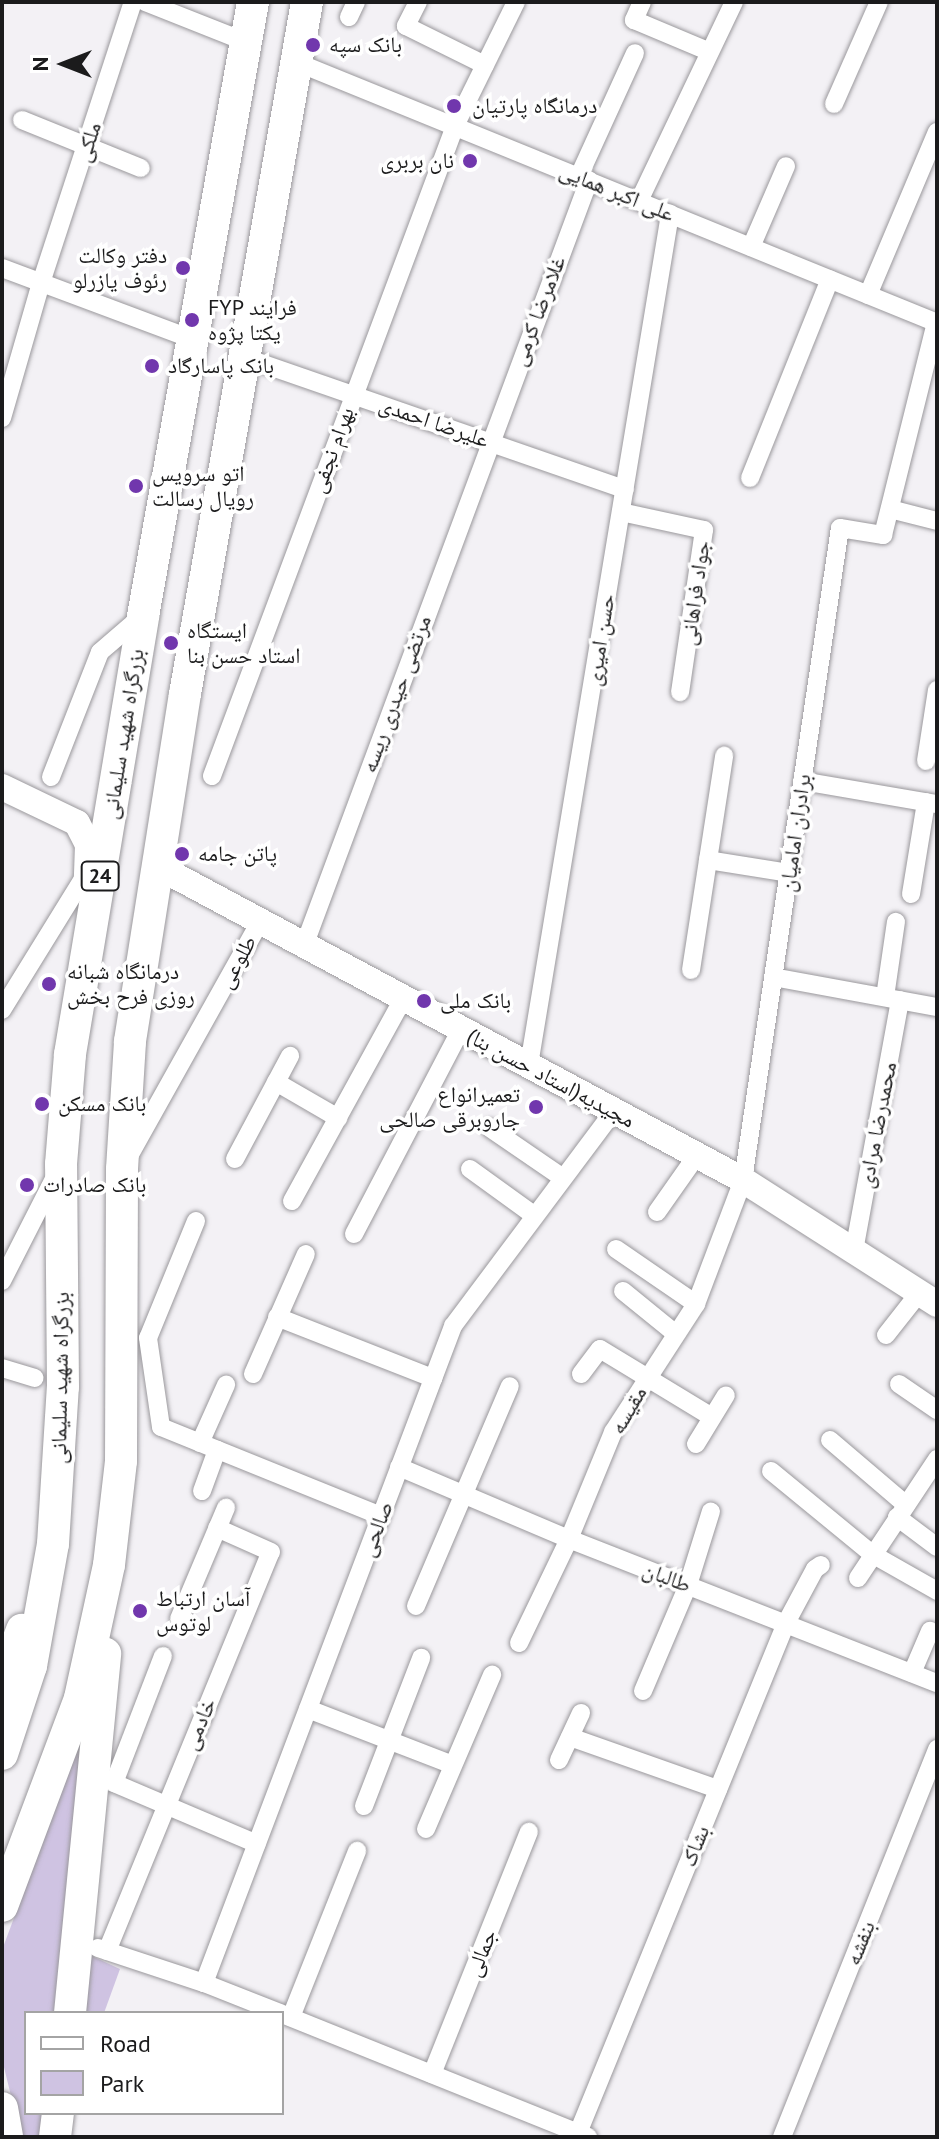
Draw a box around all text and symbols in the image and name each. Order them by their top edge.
north arrow [24,24,104,104]
place label: بانک سپه [329,32,402,58]
marker: بانک سپه [304,36,322,54]
text: N [26,57,54,71]
place label: درمانگاه پارتیان [472,93,597,119]
marker: درمانگاه پارتیان [443,95,465,117]
street label: ملکی [69,119,107,165]
place label: نان بربری [380,148,454,174]
marker: نان بربری [461,152,479,170]
street label: علی اکبر همایی [556,157,678,227]
place label: دفتر وکالت رئوف یازرلو [73,242,167,294]
street label: غلامرضا کرمی [505,252,571,370]
marker: دفتر وکالت رئوف یازرلو [174,259,192,277]
place label: FYP فرایند یکتا پژوه [208,294,298,346]
marker: FYP فرایند یکتا پژوه [183,311,201,329]
place label: بانک پاسارگاد [168,353,274,379]
marker: بانک پاسارگاد [143,357,161,375]
street label: علیرضا احمدی [376,391,492,453]
street label: بهرام نجفی [304,403,360,497]
place label: اتو سرویس رویال رسالت [152,460,254,512]
marker: اتو سرویس رویال رسالت [127,477,145,495]
street label: جواد فراهانی [675,539,715,647]
street label: حسن امیری [580,592,620,688]
street label: مرتضی حیدری ریسه [355,612,437,776]
place label: ایستگاه استاد حسن بنا [187,617,301,668]
marker: ایستگاه استاد حسن بنا [162,634,180,652]
street label: بزرگراه شهید سلیمانی [96,647,150,821]
street label: برادران امامیان [774,772,816,894]
place label: پاتن جامه [198,841,277,867]
marker: پاتن جامه [173,845,191,863]
road number: 24 [80,860,120,892]
street label: طلوعی [212,931,262,993]
place label: درمانگاه شبانه روزی فرح بخش [67,958,195,1010]
marker: درمانگاه شبانه روزی فرح بخش [38,973,60,995]
place label: بانک ملی [440,988,511,1014]
marker: بانک ملی [415,992,433,1010]
street label: مجیدیه(استاد حسن بنا) [463,1023,639,1133]
street label: محمدرضا مرادی [852,1060,902,1190]
place label: تعمیرانواع جاروبرقی صالحی [379,1081,520,1132]
place label: بانک مسکن [58,1091,146,1117]
marker: بانک مسکن [33,1095,51,1113]
marker: تعمیرانواع جاروبرقی صالحی [527,1098,545,1116]
place label: بانک صادرات [43,1172,146,1198]
marker: بانک صادرات [18,1176,36,1194]
street label: بزرگراه شهید سلیمانی [45,1292,75,1464]
street label: مقیسه [604,1381,652,1439]
street label: صالحی [353,1498,399,1560]
street label: طالبان [639,1556,695,1598]
place label: آسان ارتباط لوتوس [156,1585,250,1636]
marker: آسان ارتباط لوتوس [131,1602,149,1620]
street label: خادمی [176,1694,222,1754]
street label: بشاک [675,1822,715,1870]
street label: بنفشه [839,1917,881,1969]
street label: جمالی [460,1926,502,1980]
legend [24,2011,284,2115]
text: Road [100,2028,151,2059]
text: Park [100,2068,144,2099]

